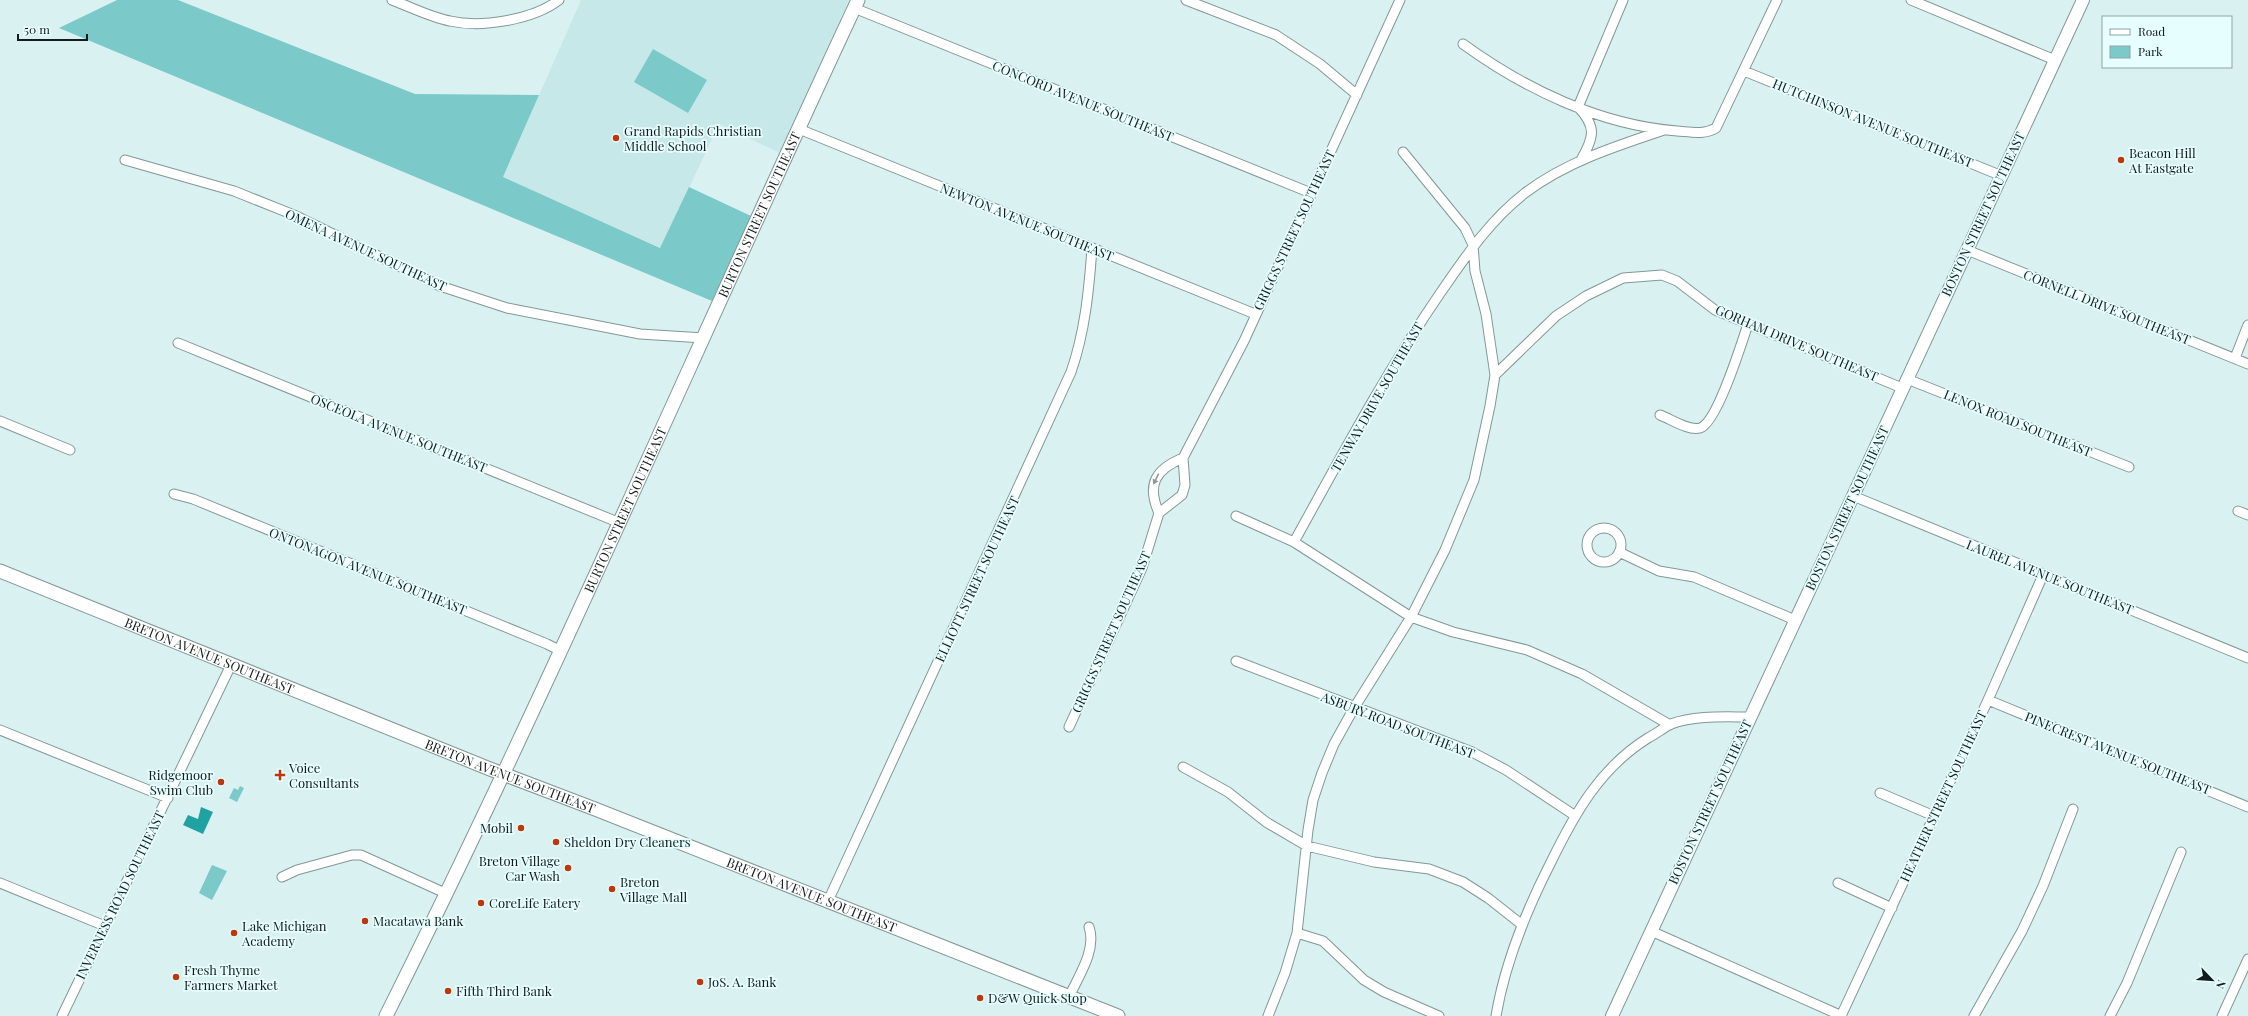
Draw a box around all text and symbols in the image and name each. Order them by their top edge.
scale bar [18,16,87,42]
legend [2102,16,2232,68]
text: 50 m [24,21,50,37]
text: Road [2138,23,2165,39]
text: Park [2138,43,2163,59]
street label: CONCORD AVENUE SOUTHEAST [990,56,1176,145]
street label: HUTCHINSON AVENUE SOUTHEAST [1770,74,1976,171]
place label: Grand Rapids Christian Middle School [624,122,762,154]
street label: BURTON STREET SOUTHEAST [714,129,804,300]
street label: BOSTON STREET SOUTHEAST [1937,129,2028,299]
marker: Grand Rapids Christian Middle School [611,133,621,143]
place label: Beacon Hill At Eastgate [2128,144,2196,176]
street label: GRIGGS STREET SOUTHEAST [1249,147,1338,313]
marker: Beacon Hill At Eastgate [2116,155,2126,165]
street label: NEWTON AVENUE SOUTHEAST [938,179,1117,264]
street label: OMENA AVENUE SOUTHEAST [283,205,450,294]
street label: CORNELL DRIVE SOUTHEAST [2021,265,2193,348]
street label: GORHAM DRIVE SOUTHEAST [1713,300,1881,385]
street label: TENWAY DRIVE SOUTHEAST [1327,319,1426,475]
street label: LENOX ROAD SOUTHEAST [1942,385,2095,460]
street label: OSCEOLA AVENUE SOUTHEAST [308,389,490,476]
street label: BOSTON STREET SOUTHEAST [1801,423,1892,593]
street label: BURTON STREET SOUTHEAST [580,424,670,595]
one-way arrow [1153,473,1159,485]
street label: ELLIOTT STREET SOUTHEAST [931,493,1023,664]
street label: ONTONAGON AVENUE SOUTHEAST [267,523,469,618]
street label: LAUREL AVENUE SOUTHEAST [1964,535,2136,618]
street label: GRIGGS STREET SOUTHEAST [1067,548,1154,715]
street label: BRETON AVENUE SOUTHEAST [122,613,297,697]
street label: ASBURY ROAD SOUTHEAST [1318,687,1478,762]
street label: HEATHER STREET SOUTHEAST [1895,707,1990,884]
street label: PINECREST AVENUE SOUTHEAST [2023,707,2214,798]
street label: BOSTON STREET SOUTHEAST [1664,717,1755,887]
street label: BRETON AVENUE SOUTHEAST [423,735,598,816]
place label: Voice Consultants [288,759,359,791]
place label: Ridgemoor Swim Club [148,766,213,798]
marker: Voice Consultants [274,769,286,781]
marker: Ridgemoor Swim Club [216,777,226,787]
street label: INVERNESS ROAD SOUTHEAST [71,808,168,982]
place label: Mobil [480,819,513,836]
marker: Mobil [516,823,526,833]
place label: Sheldon Dry Cleaners [564,833,691,850]
marker: Sheldon Dry Cleaners [551,837,561,847]
place label: Breton Village Car Wash [479,852,560,884]
street label: BRETON AVENUE SOUTHEAST [724,853,899,936]
marker: Breton Village Car Wash [563,863,573,873]
place label: Breton Village Mall [619,873,688,905]
marker: Breton Village Mall [607,884,617,894]
place label: CoreLife Eatery [489,894,581,911]
marker: CoreLife Eatery [476,898,486,908]
place label: Macatawa Bank [373,912,464,929]
marker: Macatawa Bank [360,916,370,926]
place label: Lake Michigan Academy [241,917,327,949]
marker: Lake Michigan Academy [229,928,239,938]
north arrow [2192,960,2232,1000]
place label: Fresh Thyme Farmers Market [184,961,278,993]
marker: Fresh Thyme Farmers Market [171,972,181,982]
place label: JoS. A. Bank [707,973,777,990]
marker: JoS. A. Bank [695,977,705,987]
text: N [2213,978,2230,991]
place label: Fifth Third Bank [456,982,553,999]
marker: Fifth Third Bank [443,986,453,996]
place label: D&W Quick Stop [988,989,1087,1006]
marker: D&W Quick Stop [975,993,985,1003]

